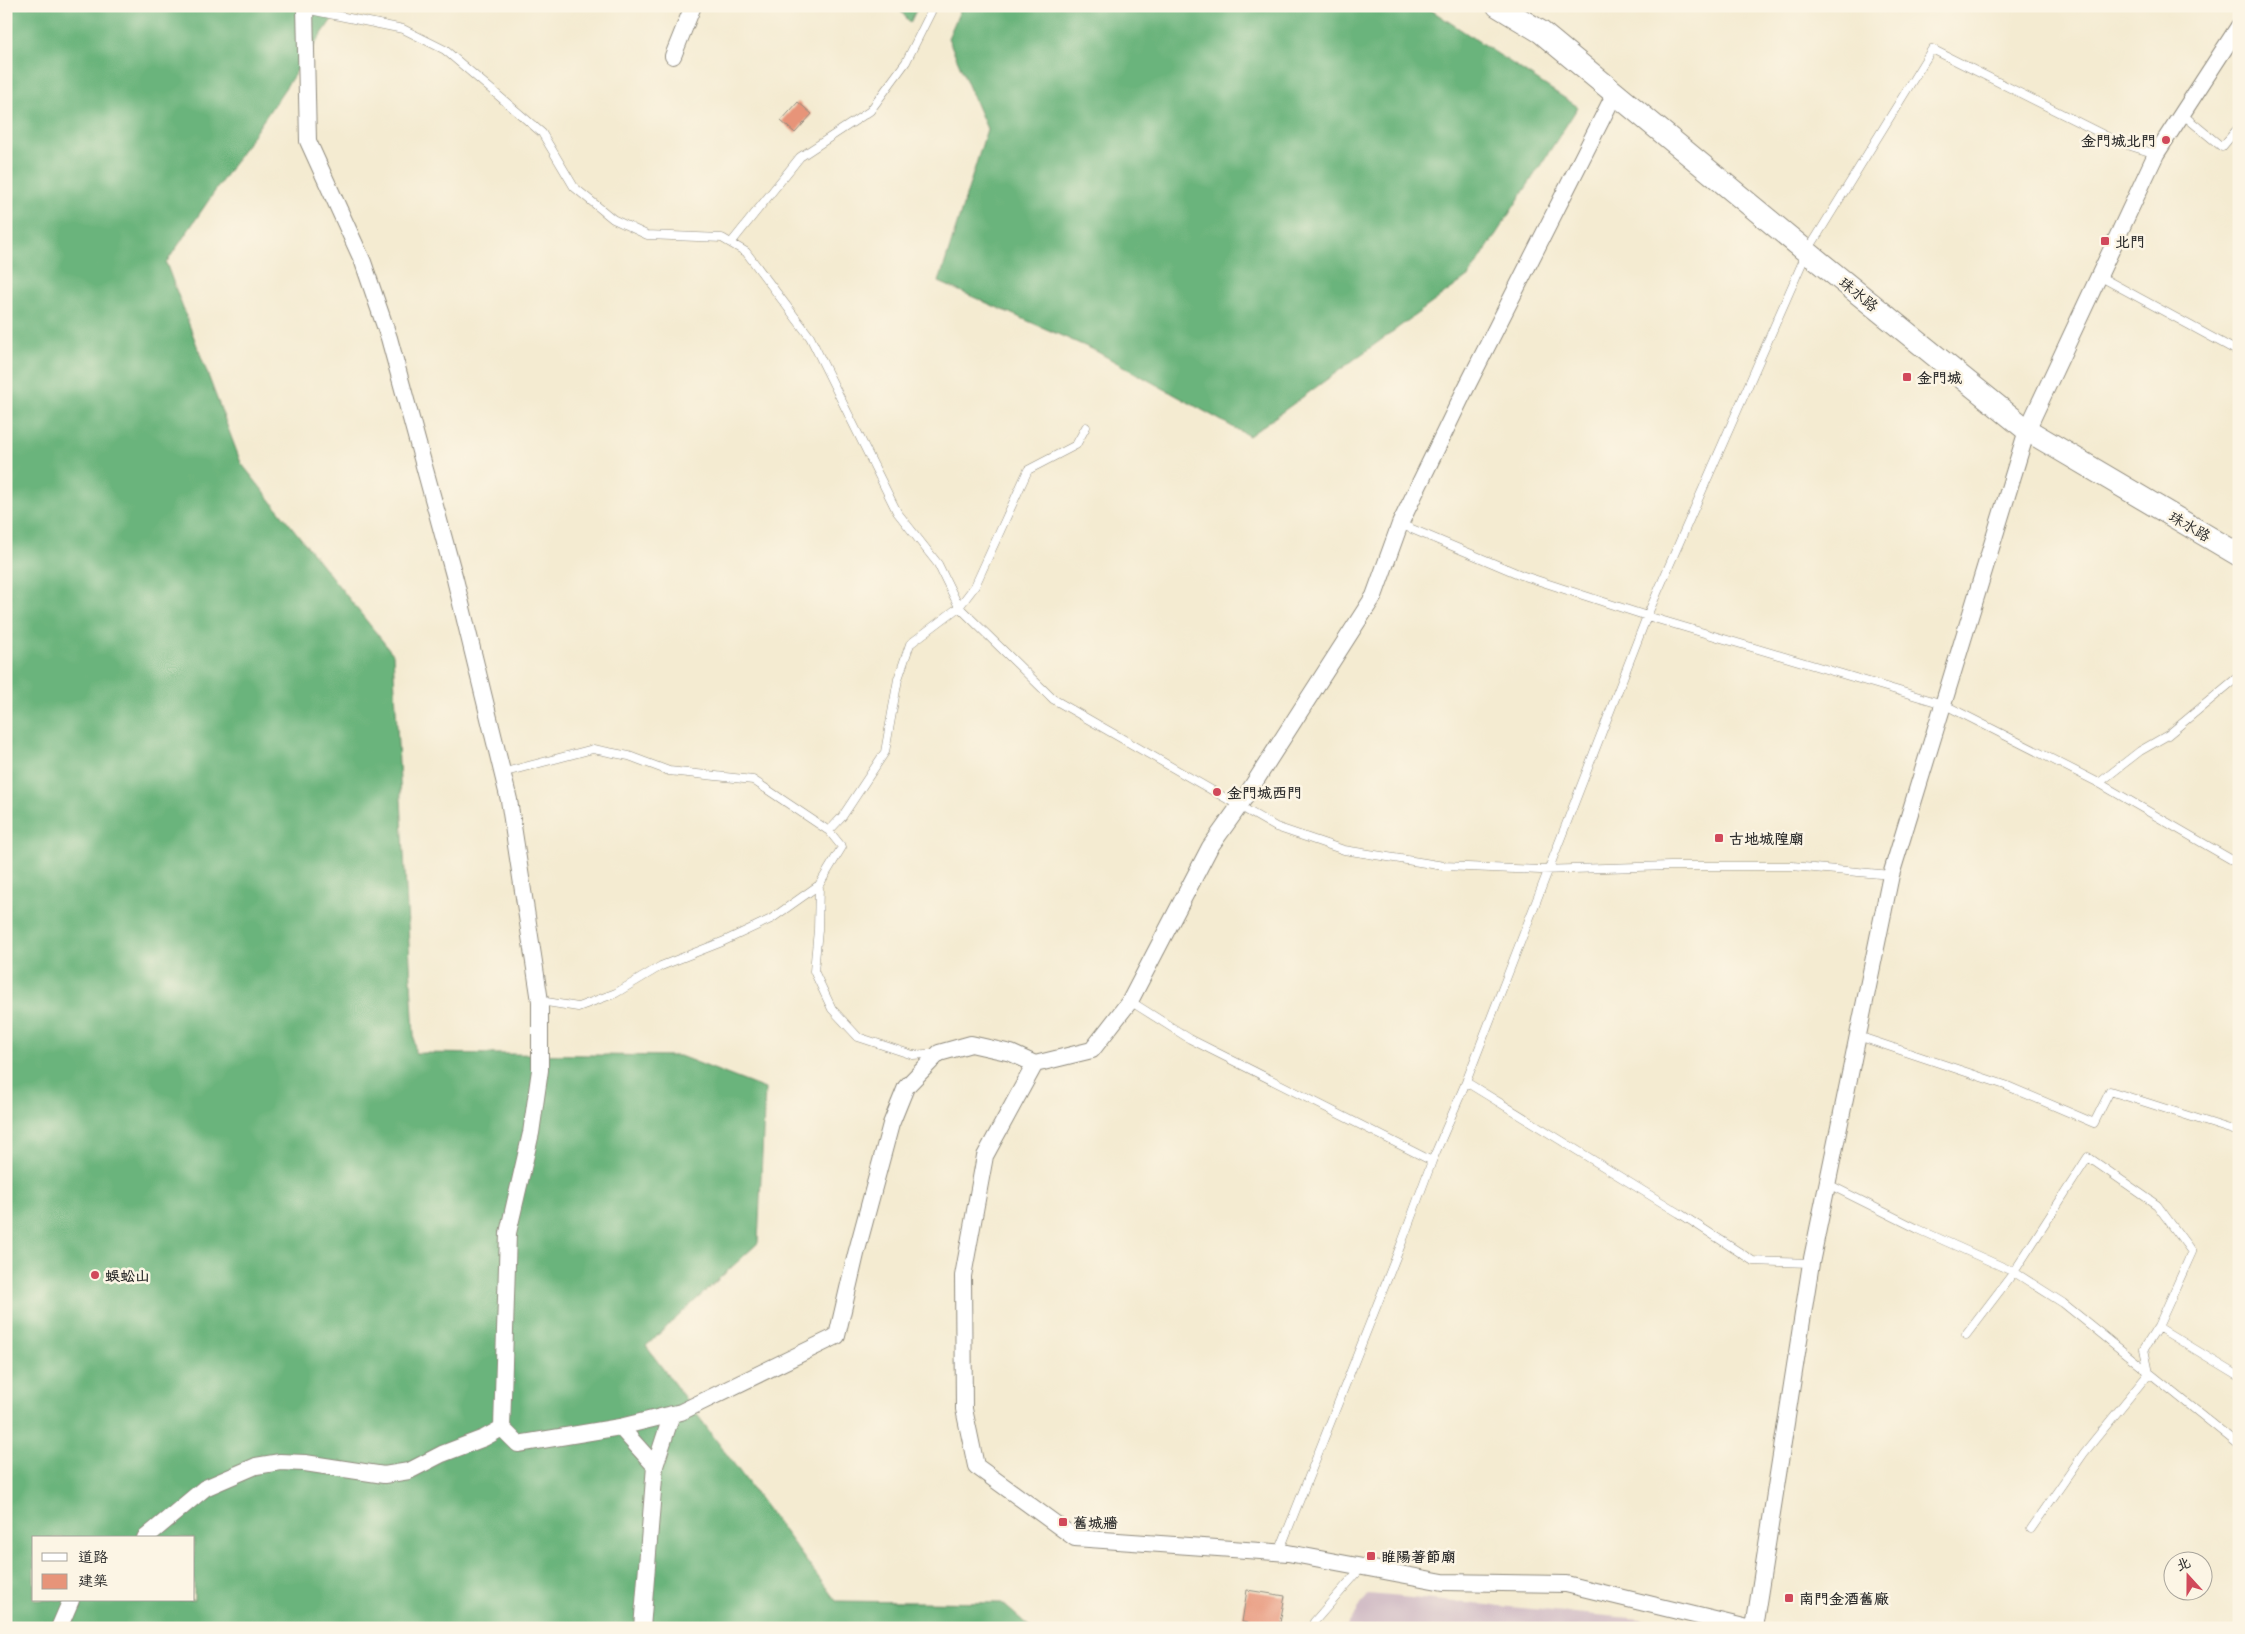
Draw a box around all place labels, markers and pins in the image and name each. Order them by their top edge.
place label: 金門城北門 [2081,131,2156,150]
marker: 金門城北門 [2160,134,2172,146]
place label: 北門 [2115,232,2145,251]
marker: 北門 [2099,235,2111,247]
place label: 金門城 [1917,368,1962,387]
marker: 金門城 [1901,371,1913,383]
place label: 金門城西門 [1227,783,1302,802]
marker: 金門城西門 [1211,786,1223,798]
place label: 古地城隍廟 [1729,829,1804,848]
marker: 古地城隍廟 [1713,832,1725,844]
place label: 蜈蚣山 [105,1266,150,1285]
marker: 蜈蚣山 [89,1269,101,1281]
place label: 舊城牆 [1073,1513,1118,1532]
marker: 舊城牆 [1057,1516,1069,1528]
place label: 睢陽著節廟 [1381,1547,1456,1566]
marker: 睢陽著節廟 [1365,1550,1377,1562]
place label: 南門金酒舊廠 [1799,1589,1889,1608]
marker: 南門金酒舊廠 [1783,1592,1795,1604]

